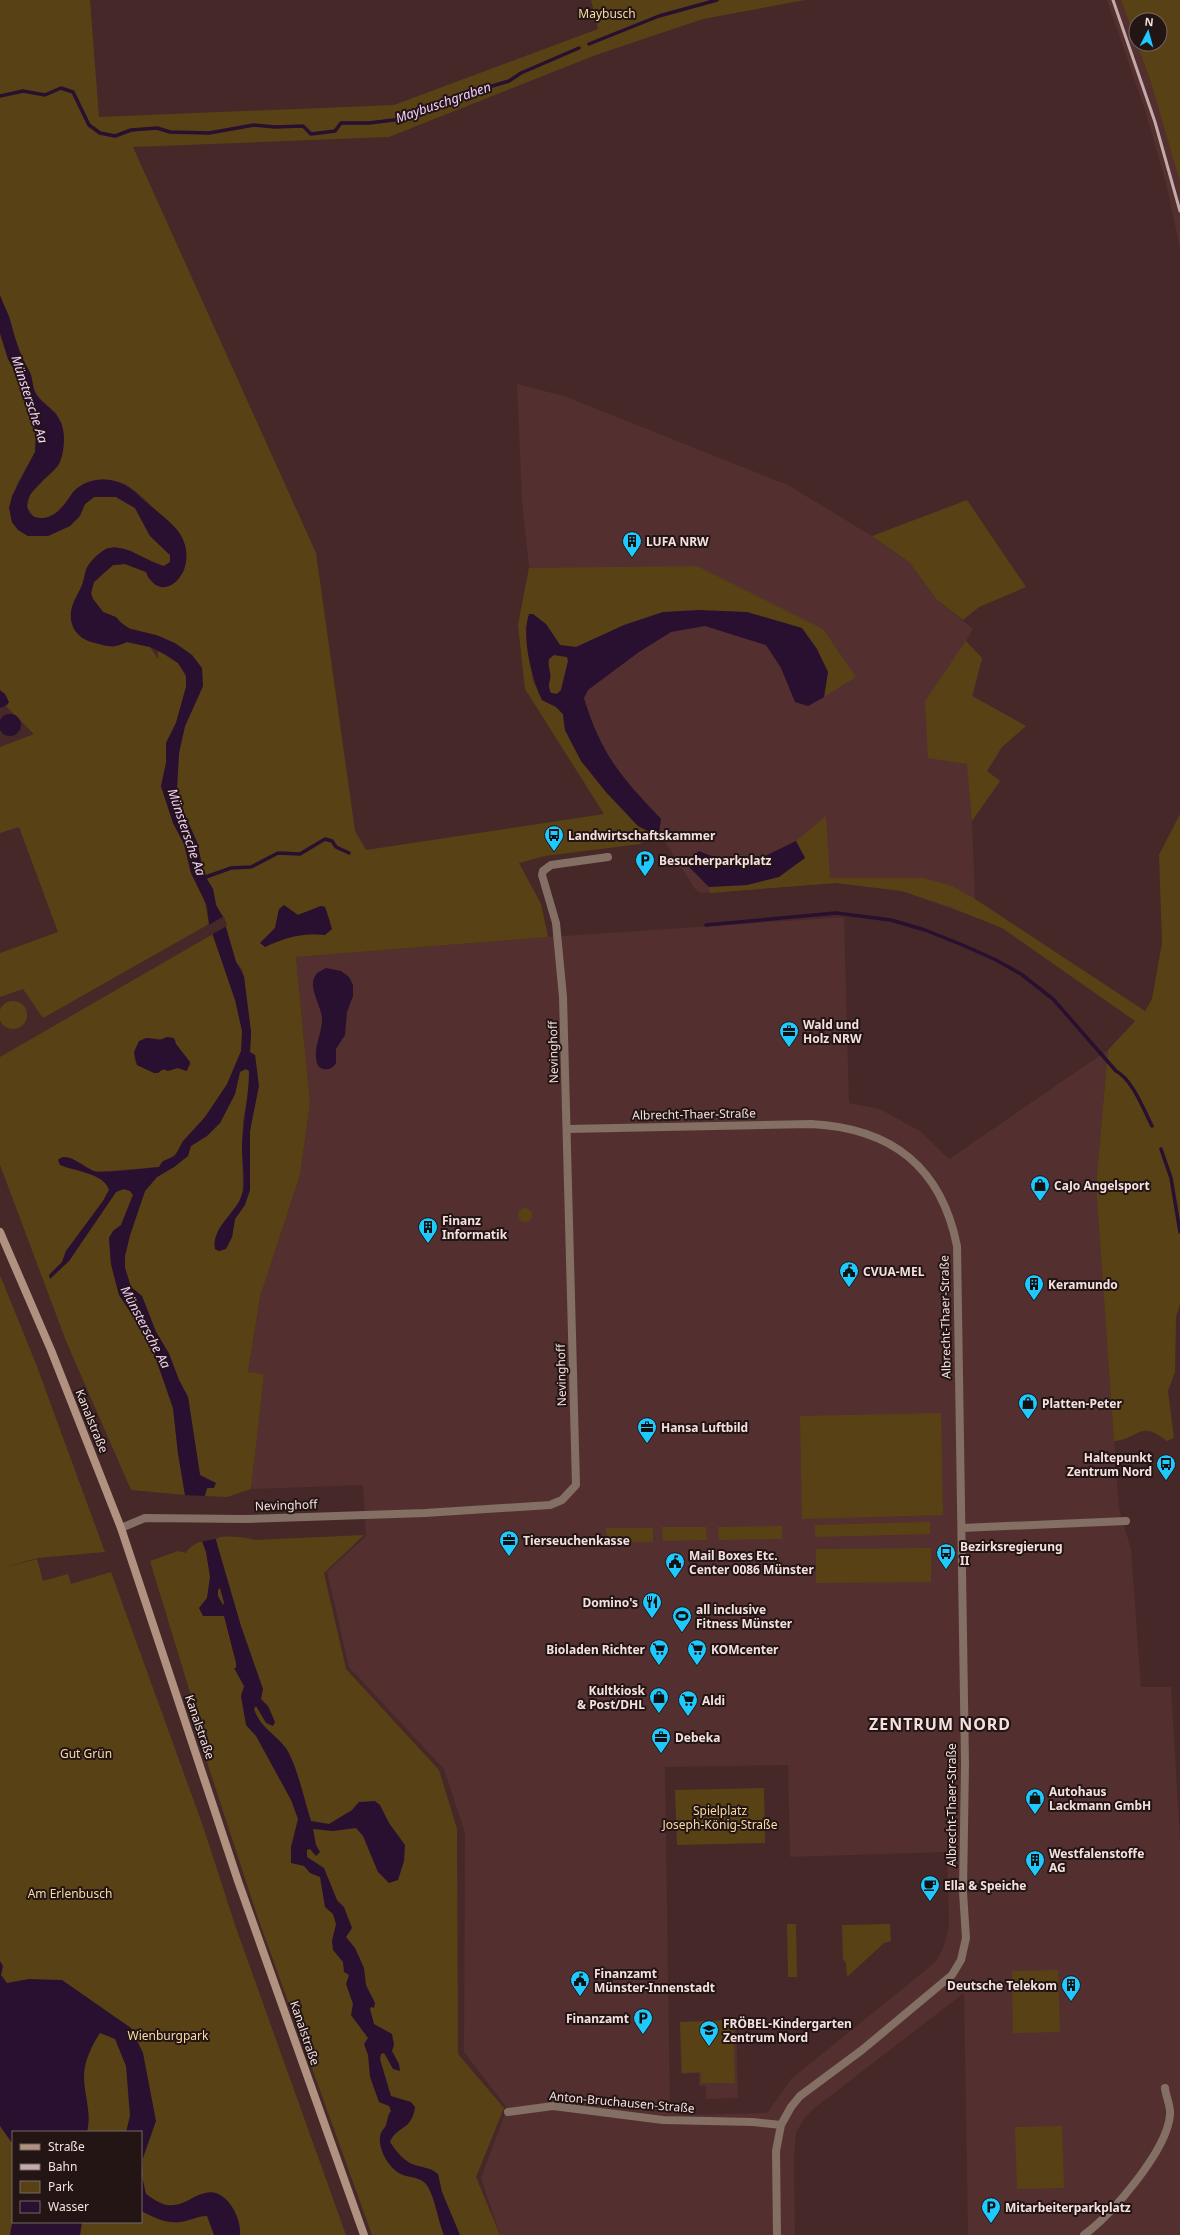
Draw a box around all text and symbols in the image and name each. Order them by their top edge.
park label: Maybusch [578,5,636,22]
north arrow [1128,12,1168,52]
text: N [1144,14,1154,29]
water label: Maybuschgraben [393,77,493,127]
water label: Münstersche Aa [7,353,53,446]
building icon: LUFA NRW [621,530,643,558]
place label: LUFA NRW [646,533,709,550]
water label: Münstersche Aa [164,786,211,879]
bus stop icon: Landwirtschaftskammer [543,824,565,852]
place label: Landwirtschaftskammer [568,827,716,844]
parking icon: Besucherparkplatz [634,849,656,877]
place label: Besucherparkplatz [659,852,772,869]
place label: Wald und Holz NRW [803,1016,862,1047]
street label: Nevinghoff [544,1020,562,1083]
office icon: Wald und Holz NRW [778,1020,800,1048]
street label: Albrecht-Thaer-Straße [632,1104,756,1124]
shop icon: CaJo Angelsport [1029,1174,1051,1202]
place label: CaJo Angelsport [1054,1177,1150,1194]
place label: Finanz Informatik [442,1212,508,1243]
building icon: Finanz Informatik [417,1216,439,1244]
street label: Albrecht-Thaer-Straße [935,1255,955,1379]
public building icon: CVUA-MEL [838,1260,860,1288]
place label: CVUA-MEL [863,1263,925,1280]
building icon: Keramundo [1023,1273,1045,1301]
place label: Keramundo [1048,1276,1118,1293]
water label: Münstersche Aa [117,1283,176,1372]
street label: Nevinghoff [552,1343,570,1406]
street label: Kanalstraße [72,1387,113,1456]
shop icon: Platten-Peter [1017,1392,1039,1420]
place label: Platten-Peter [1042,1395,1122,1412]
office icon: Hansa Luftbild [636,1416,658,1444]
place label: Hansa Luftbild [661,1419,748,1436]
place label: Haltepunkt Zentrum Nord [1067,1449,1152,1480]
bus stop icon: Haltepunkt Zentrum Nord [1155,1453,1177,1481]
street label: Nevinghoff [254,1495,318,1515]
office icon: Tierseuchenkasse [498,1529,520,1557]
place label: Tierseuchenkasse [523,1532,630,1549]
place label: Bezirksregierung II [960,1538,1063,1569]
bus stop icon: Bezirksregierung II [935,1542,957,1570]
place label: Mail Boxes Etc. Center 0086 Münster [689,1547,814,1578]
public building icon: Mail Boxes Etc. Center 0086 Münster [664,1551,686,1579]
restaurant icon: Domino's [641,1591,663,1619]
place label: Domino's [582,1594,638,1611]
place label: all inclusive Fitness Münster [696,1601,793,1632]
sports icon: all inclusive Fitness Münster [671,1605,693,1633]
supermarket icon: Bioladen Richter [648,1638,670,1666]
supermarket icon: KOMcenter [686,1638,708,1666]
place label: Bioladen Richter [546,1641,646,1658]
place label: KOMcenter [711,1641,779,1658]
place label: Kultkiosk & Post/DHL [577,1682,646,1713]
shop icon: Kultkiosk & Post/DHL [648,1686,670,1714]
supermarket icon: Aldi [677,1689,699,1717]
street label: Kanalstraße [181,1692,219,1762]
place label: Aldi [702,1692,725,1709]
district label: ZENTRUM NORD [869,1713,1011,1735]
office icon: Debeka [650,1726,672,1754]
place label: Debeka [675,1729,720,1746]
street label: Albrecht-Thaer-Straße [943,1743,960,1867]
park label: Gut Grün [60,1745,112,1762]
place label: Autohaus Lackmann GmbH [1049,1783,1151,1814]
shop icon: Autohaus Lackmann GmbH [1024,1787,1046,1815]
park label: Spielplatz Joseph-König-Straße [662,1802,778,1833]
place label: Westfalenstoffe AG [1049,1845,1144,1876]
building icon: Westfalenstoffe AG [1024,1849,1046,1877]
cafe icon: Ella & Speiche [919,1874,941,1902]
place label: Ella & Speiche [944,1877,1026,1894]
park label: Am Erlenbusch [28,1885,112,1902]
place label: Finanzamt Münster-Innenstadt [594,1965,715,1996]
public building icon: Finanzamt Münster-Innenstadt [569,1969,591,1997]
building icon: Deutsche Telekom [1060,1974,1082,2002]
place label: Deutsche Telekom [947,1977,1057,1994]
street label: Kanalstraße [286,1998,324,2068]
parking icon: Finanzamt [632,2007,654,2035]
place label: Finanzamt [566,2010,629,2027]
place label: FRÖBEL-Kindergarten Zentrum Nord [723,2015,852,2046]
school or university icon: FRÖBEL-Kindergarten Zentrum Nord [698,2019,720,2047]
park label: Wienburgpark [128,2027,209,2044]
street label: Anton-Bruchausen-Straße [549,2087,696,2117]
legend [12,2131,142,2223]
text: Straße [48,2138,85,2155]
text: Bahn [48,2158,77,2175]
text: Park [48,2178,74,2195]
parking icon: Mitarbeiterparkplatz [980,2196,1002,2224]
text: Wasser [48,2198,89,2215]
place label: Mitarbeiterparkplatz [1005,2199,1131,2216]

